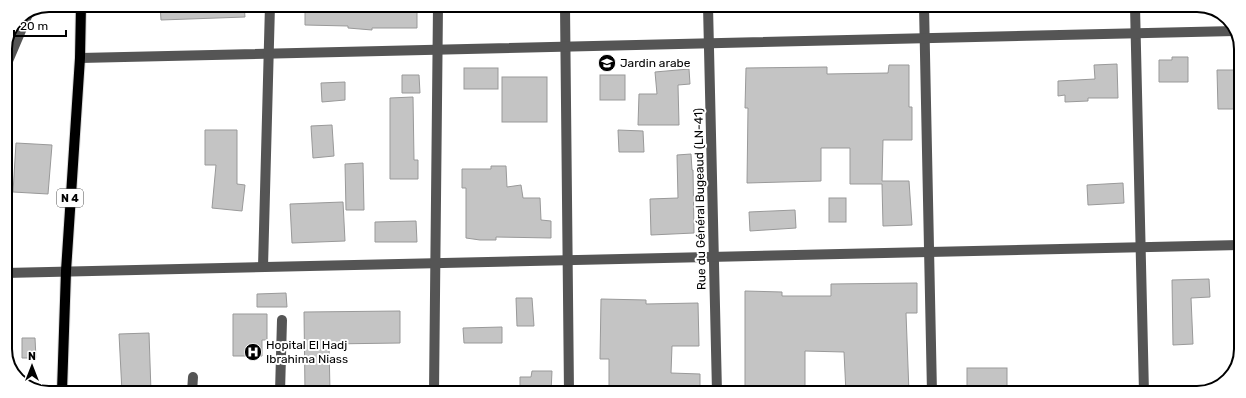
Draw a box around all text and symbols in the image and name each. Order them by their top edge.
scale bar [14,12,66,38]
text: 20 m [20,19,48,33]
school or university icon: Jardin arabe [597,53,617,73]
place label: Jardin arabe [620,56,691,70]
street label: Rue du Général Bugeaud (LN-41) [691,108,709,290]
road number: N 4 [57,189,83,207]
place label: Hopital El Hadj Ibrahima Niass [266,338,348,366]
hospital icon: Hopital El Hadj Ibrahima Niass [243,342,263,362]
north arrow [12,346,52,386]
text: N [28,350,36,363]

